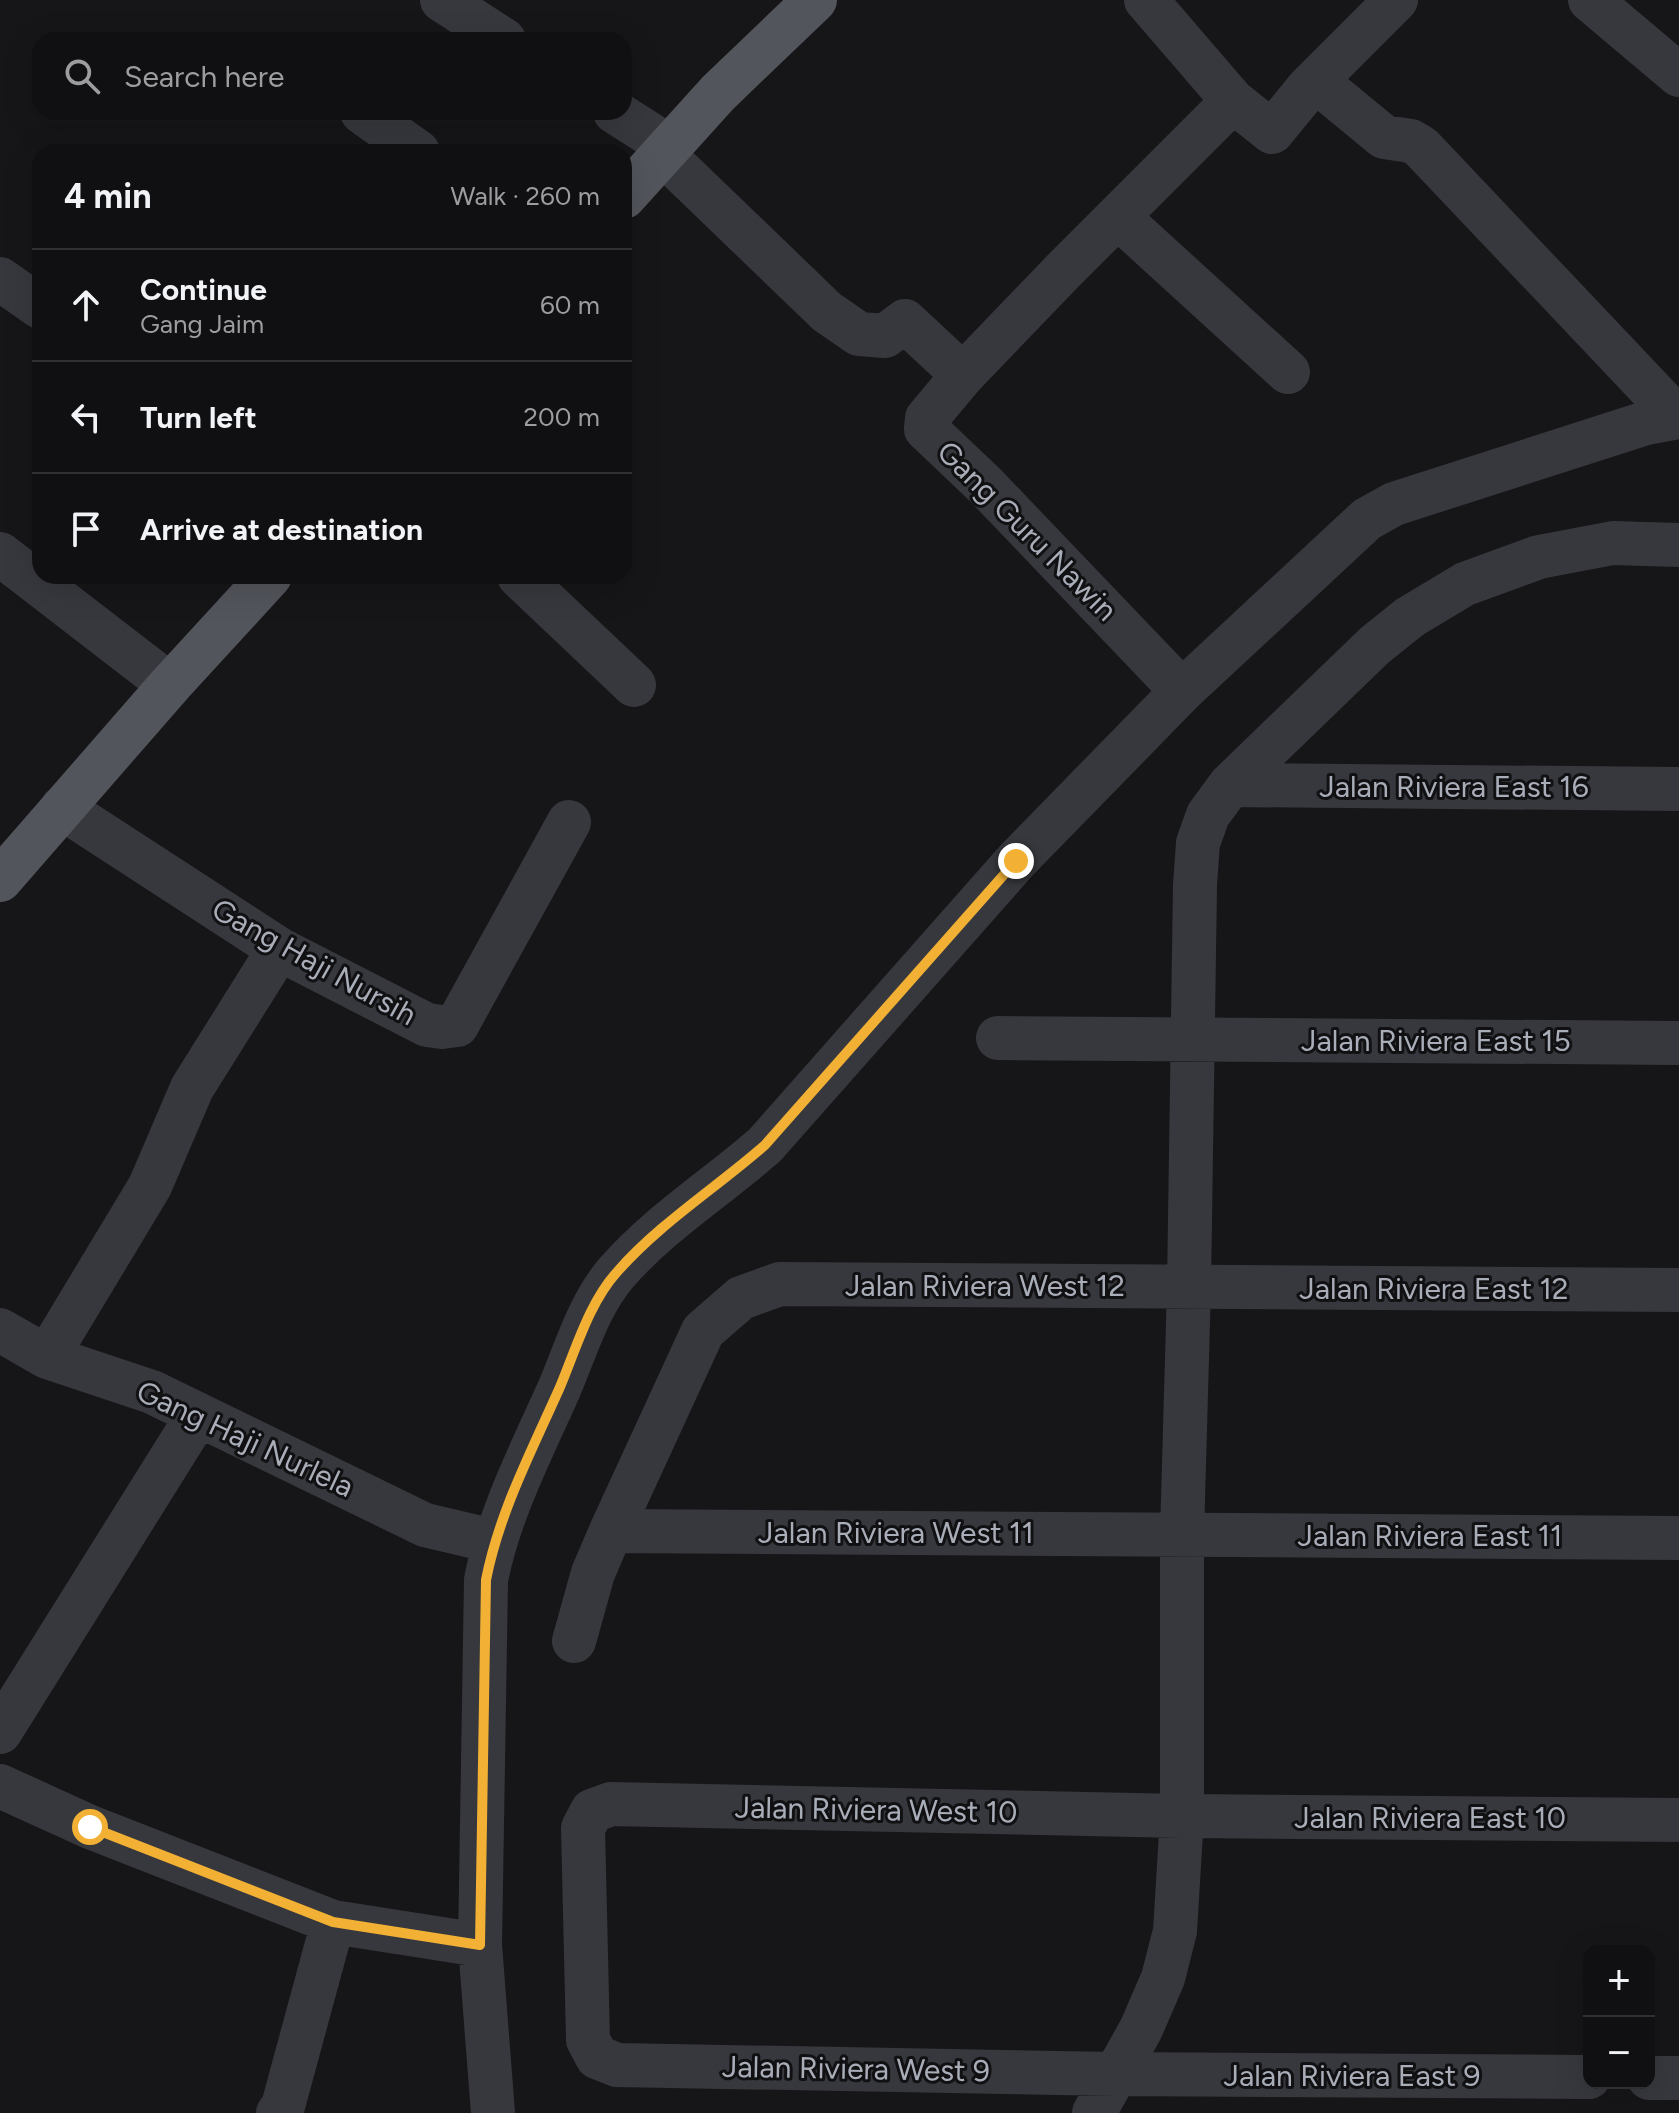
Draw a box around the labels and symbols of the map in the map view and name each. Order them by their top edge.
street label: Gang Guru Nawin [930,433,1125,628]
street label: Jalan Riviera East 16 [1319,768,1589,805]
route end [998,843,1034,879]
street label: Gang Haji Nursih [206,890,423,1033]
street label: Jalan Riviera East 15 [1301,1022,1571,1059]
street label: Jalan Riviera West 12 [845,1267,1125,1304]
street label: Jalan Riviera East 12 [1299,1270,1569,1307]
street label: Gang Haji Nurlela [131,1372,360,1505]
street label: Jalan Riviera West 11 [758,1514,1034,1551]
street label: Jalan Riviera East 11 [1298,1517,1562,1554]
street label: Jalan Riviera West 10 [734,1789,1018,1830]
street label: Jalan Riviera East 10 [1294,1799,1566,1836]
route start [72,1809,108,1845]
street label: Jalan Riviera West 9 [722,2048,990,2089]
street label: Jalan Riviera East 9 [1223,2057,1481,2094]

